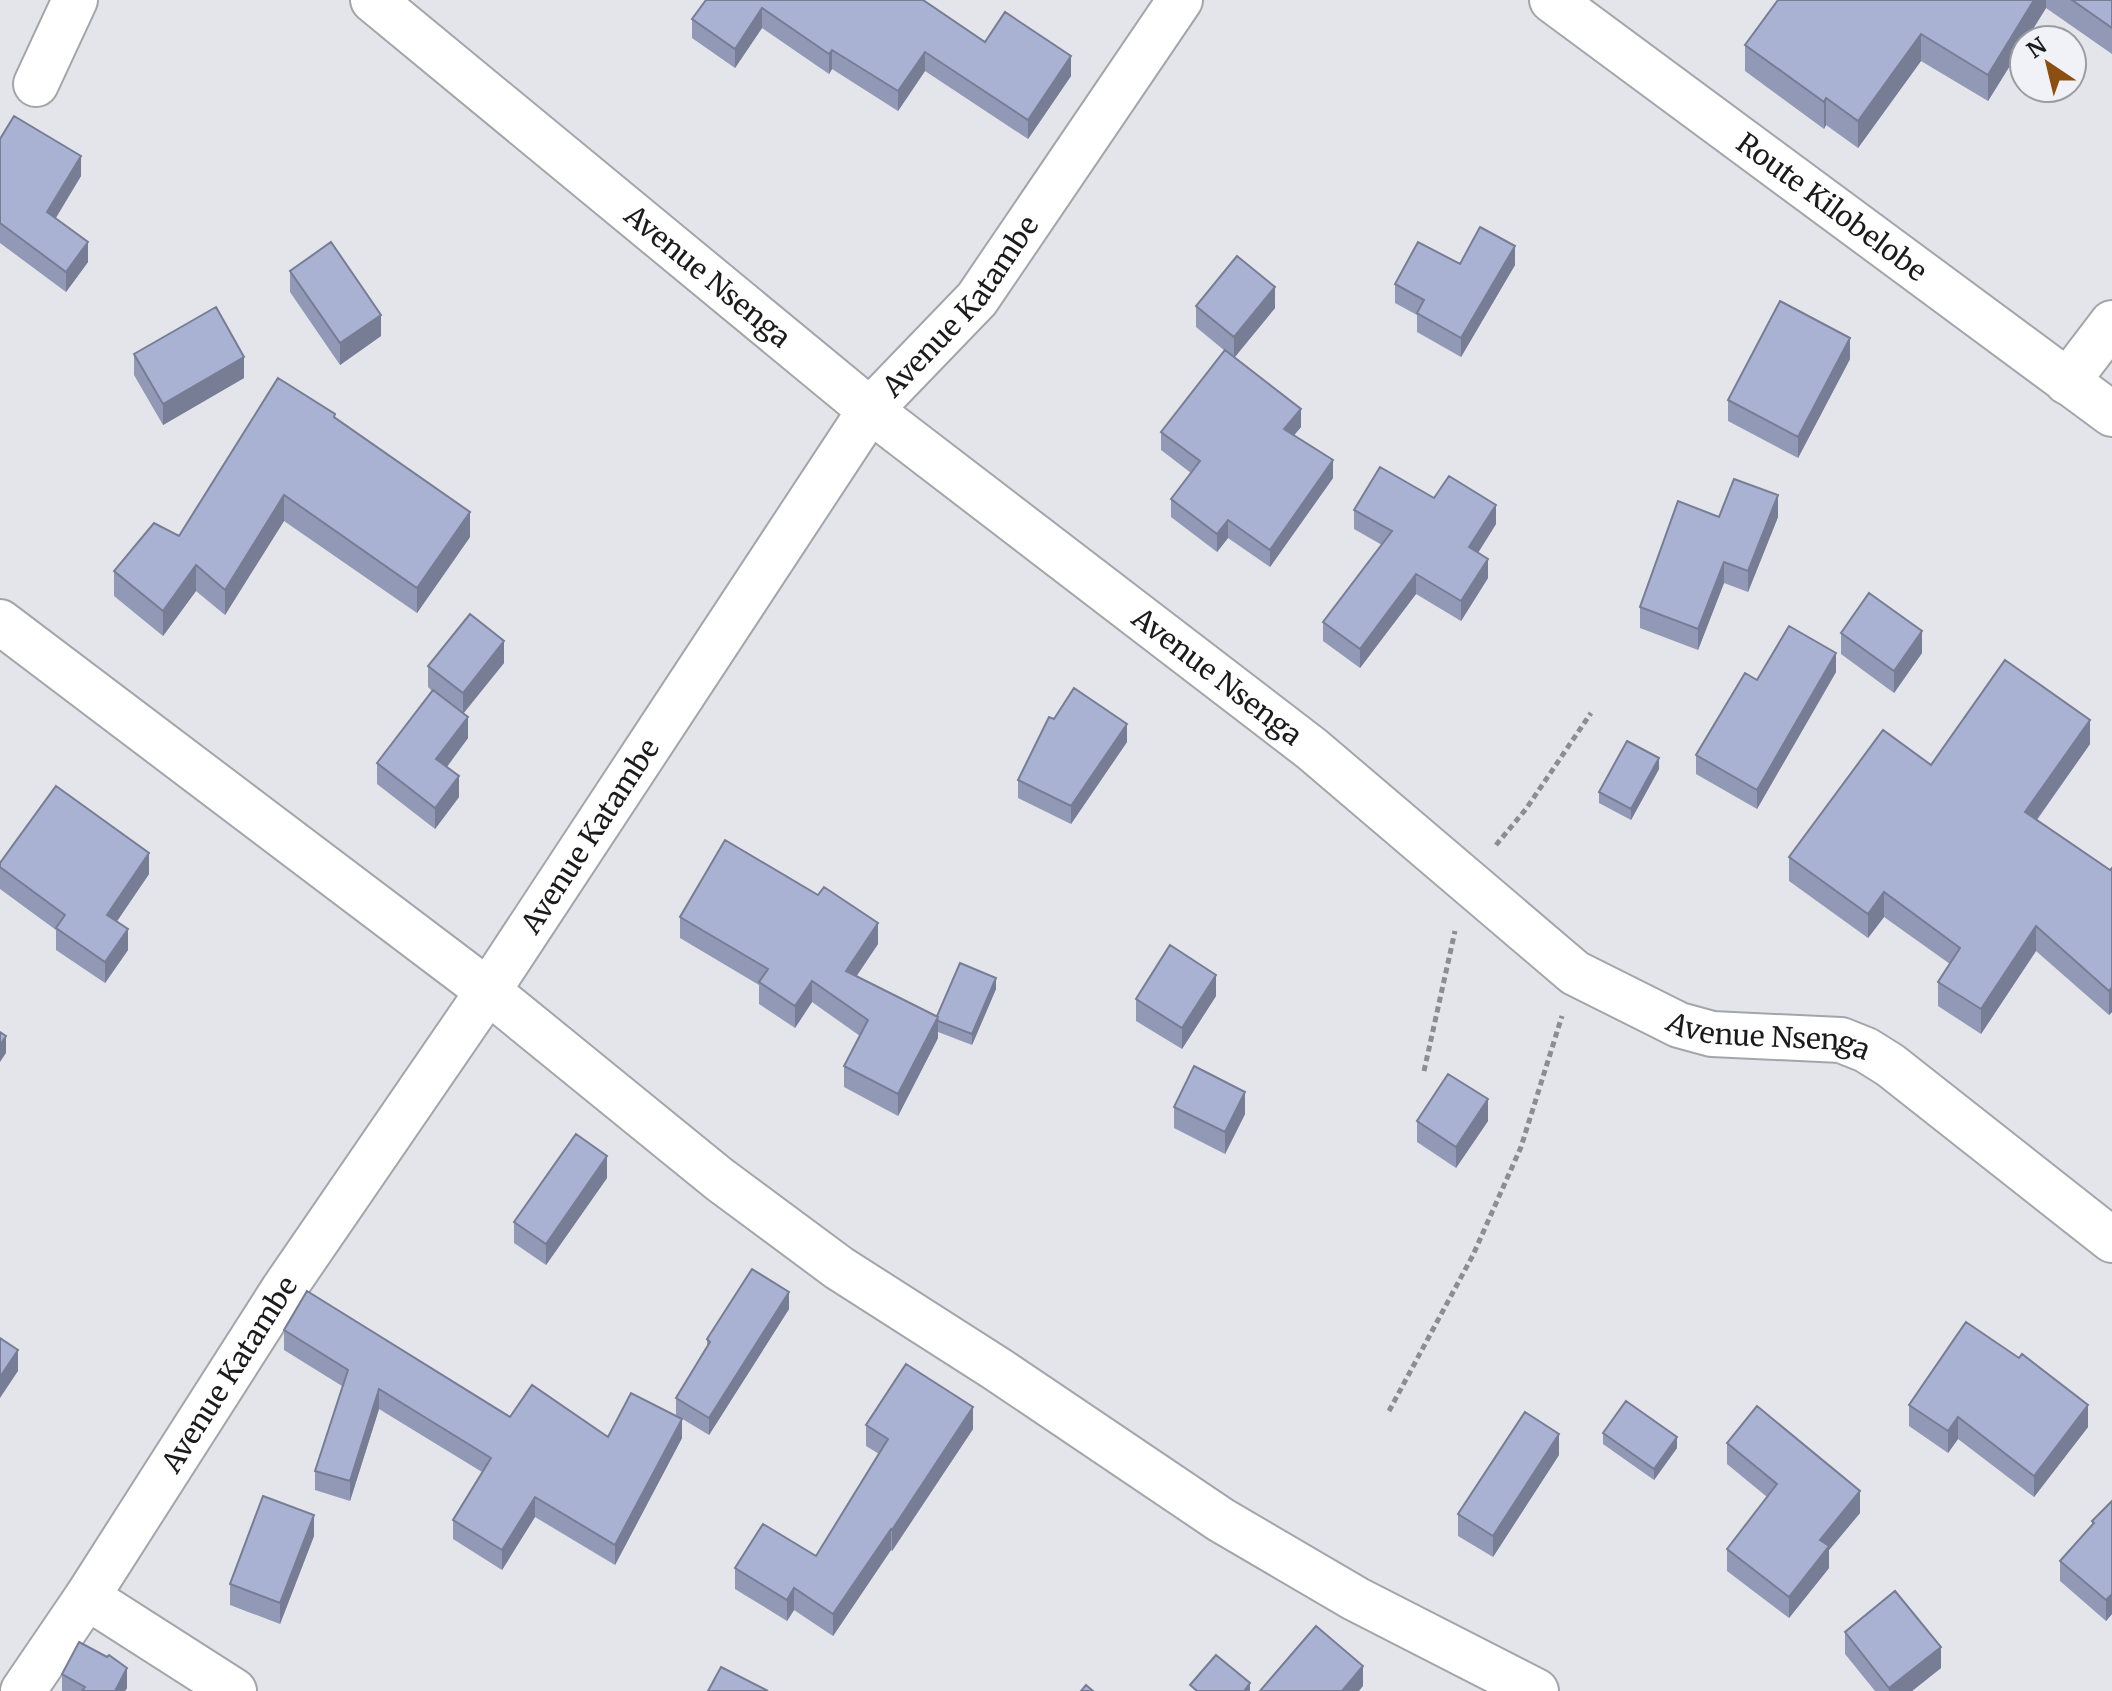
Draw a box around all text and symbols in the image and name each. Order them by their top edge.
north arrow [2008,24,2088,104]
text: N [2021,31,2052,64]
street label: Route Kilobelobe [1729,125,1934,289]
street label: Avenue Nsenga [617,197,798,355]
street label: Avenue Katambe [874,209,1046,405]
street label: Avenue Nsenga [1124,599,1310,753]
street label: Avenue Katambe [512,732,667,941]
street label: Avenue Nsenga [1660,1003,1876,1068]
street label: Avenue Katambe [153,1269,305,1480]

